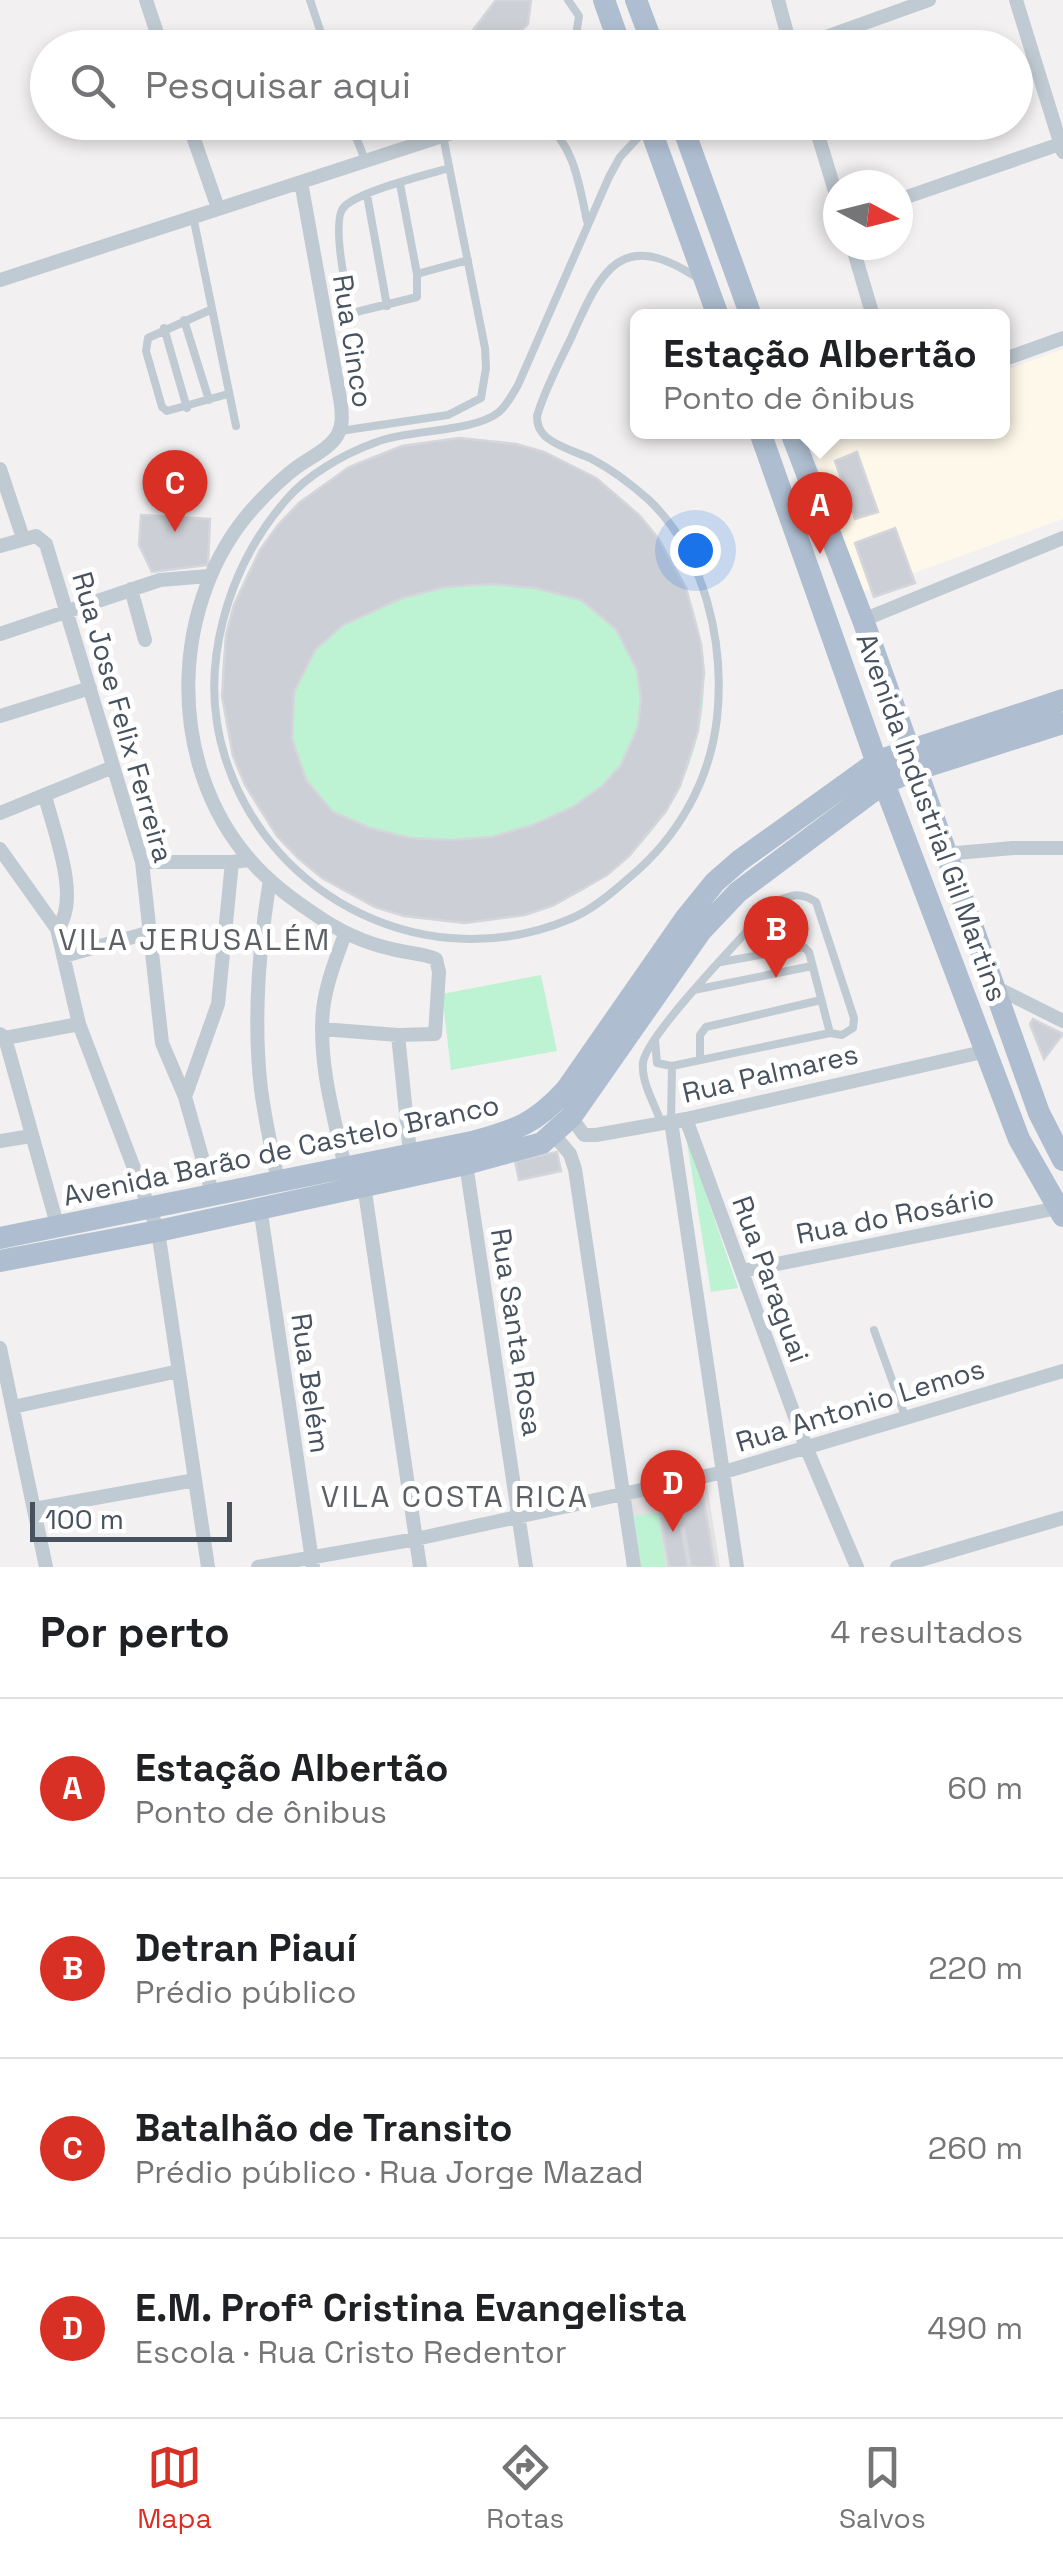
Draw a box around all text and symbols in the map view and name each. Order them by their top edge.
search box [30,30,1033,140]
icon: search [65,58,120,113]
text: Pesquisar aqui [145,61,411,109]
north arrow [823,170,913,260]
street label: Rua Cinco [325,272,381,410]
popup [630,309,1010,439]
text: Estação Albertão [663,330,977,378]
text: Ponto de ônibus [663,378,915,418]
pin: C [142,450,208,532]
pin: A [788,472,852,554]
your location [670,525,721,576]
street label: Rua Jose Felix Ferreira [64,568,182,866]
street label: Avenida Industrial Gil Martins [848,628,1016,1006]
pin: B [744,896,808,978]
district label: VILA JERUSALÉM [58,920,332,959]
street label: Rua Palmares [679,1035,861,1111]
street label: Avenida Barão de Castelo Branco [60,1086,502,1214]
street label: Rua do Rosário [793,1178,997,1252]
street label: Rua Paraguai [724,1191,818,1367]
street label: Rua Santa Rosa [483,1226,551,1438]
street label: Rua Belém [283,1311,339,1455]
street label: Rua Antonio Lemos [731,1350,989,1460]
pin: D [640,1450,706,1532]
district label: VILA COSTA RICA [321,1477,589,1516]
scale bar [30,1497,232,1542]
text: 100 m [45,1501,124,1537]
text: Por perto [40,1606,230,1659]
text: 4 resultados [830,1612,1023,1652]
text: Estação Albertão [135,1744,448,1792]
text: A [62,1768,83,1808]
text: 60 m [947,1768,1023,1808]
text: Ponto de ônibus [135,1792,387,1832]
text: Detran Piauí [135,1924,357,1972]
text: B [62,1948,83,1988]
text: 220 m [928,1948,1023,1988]
text: Prédio público [135,1972,357,2012]
text: Batalhão de Transito [135,2104,512,2152]
text: C [62,2128,83,2168]
text: 260 m [928,2128,1023,2168]
text: Prédio público · Rua Jorge Mazad [135,2152,644,2192]
text: E.M. Profª Cristina Evangelista [135,2284,686,2332]
text: D [62,2308,83,2348]
text: 490 m [927,2308,1023,2348]
text: Escola · Rua Cristo Redentor [135,2332,567,2372]
tab: Mapa [137,2440,212,2536]
tab: Rotas [486,2440,564,2536]
tab: Salvos [839,2440,926,2536]

